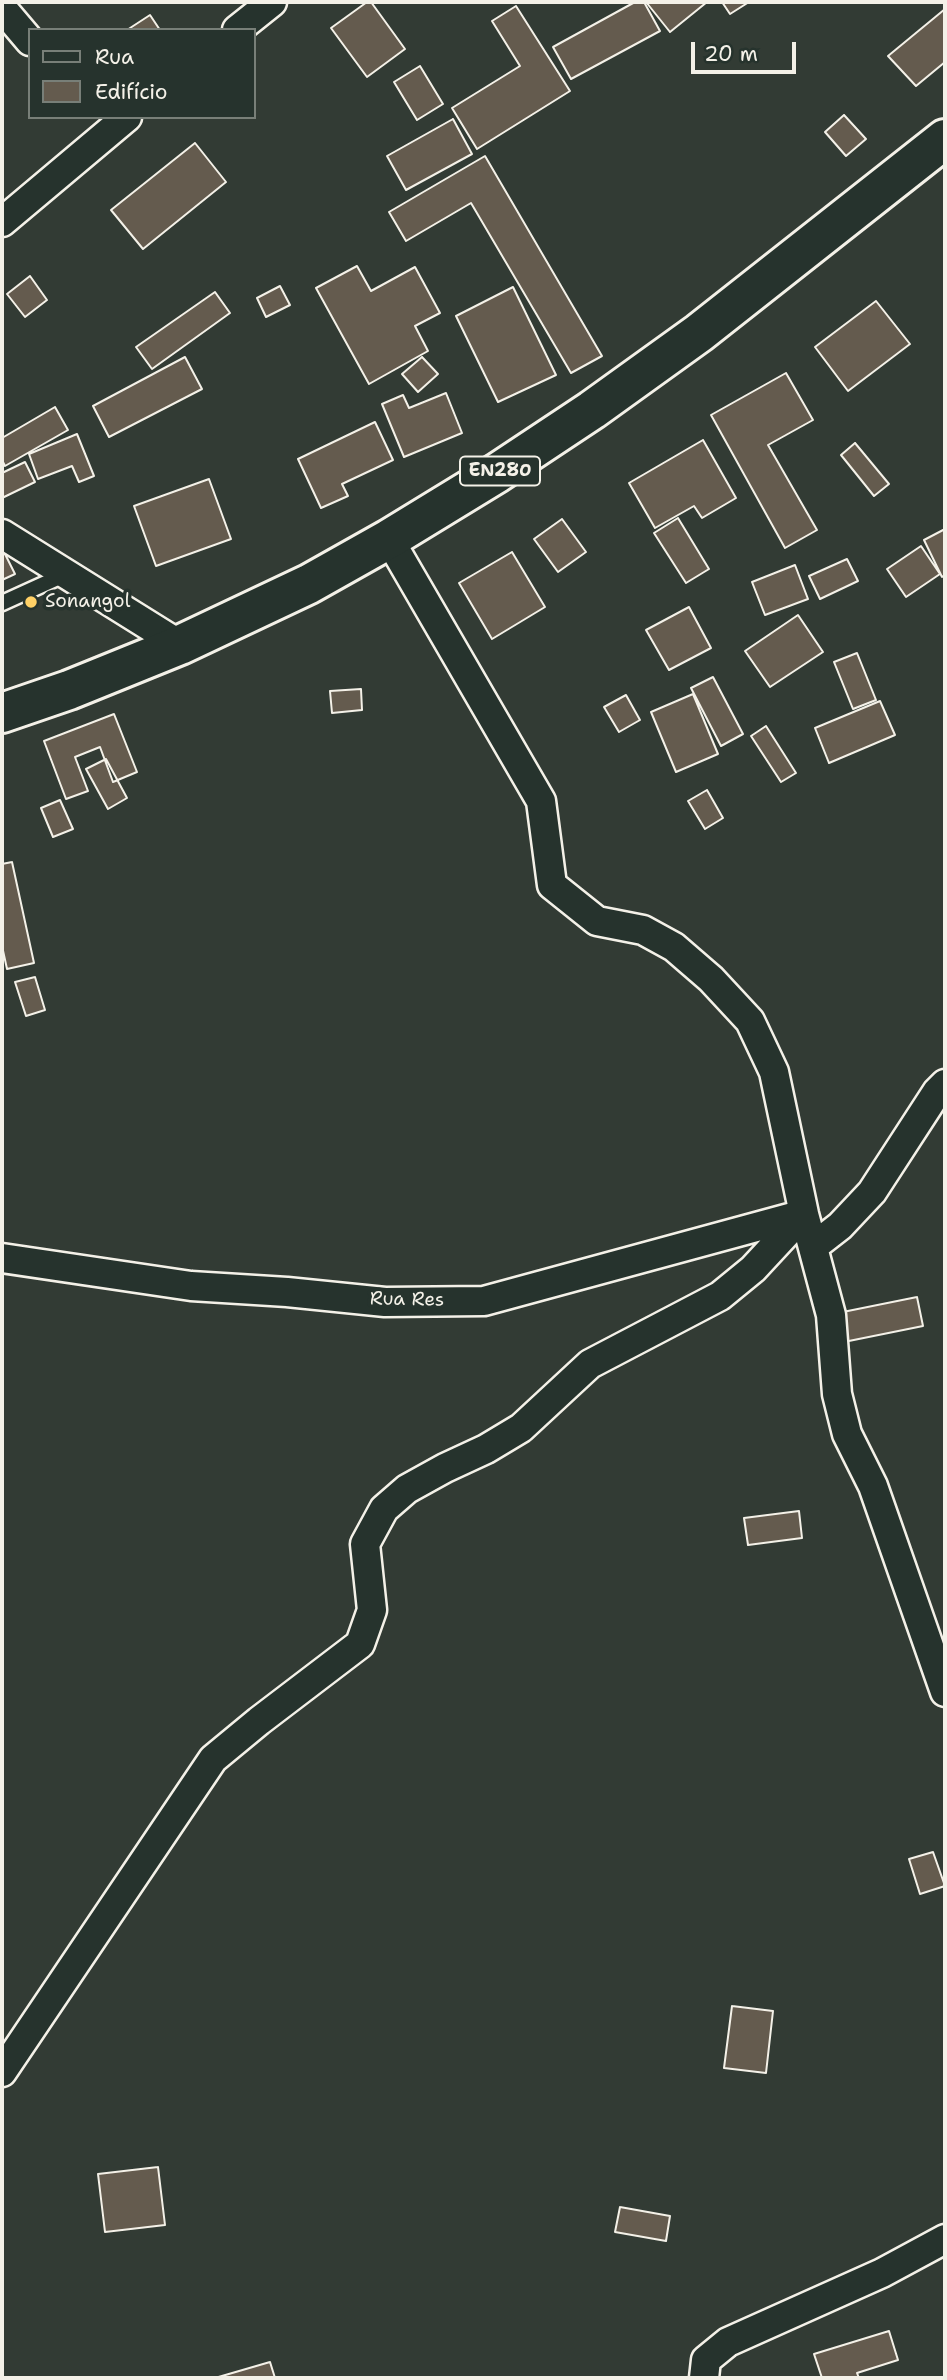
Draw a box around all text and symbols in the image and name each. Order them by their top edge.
legend [28,28,256,119]
scale bar [695,28,800,72]
text: 20 m [704,40,758,68]
text: Rua [95,43,134,71]
text: Edifício [95,78,167,106]
road number: EN280 [460,457,540,486]
place label: Sonangol [45,591,130,613]
marker: Sonangol [23,594,39,610]
street label: Rua Res [370,1288,444,1312]

